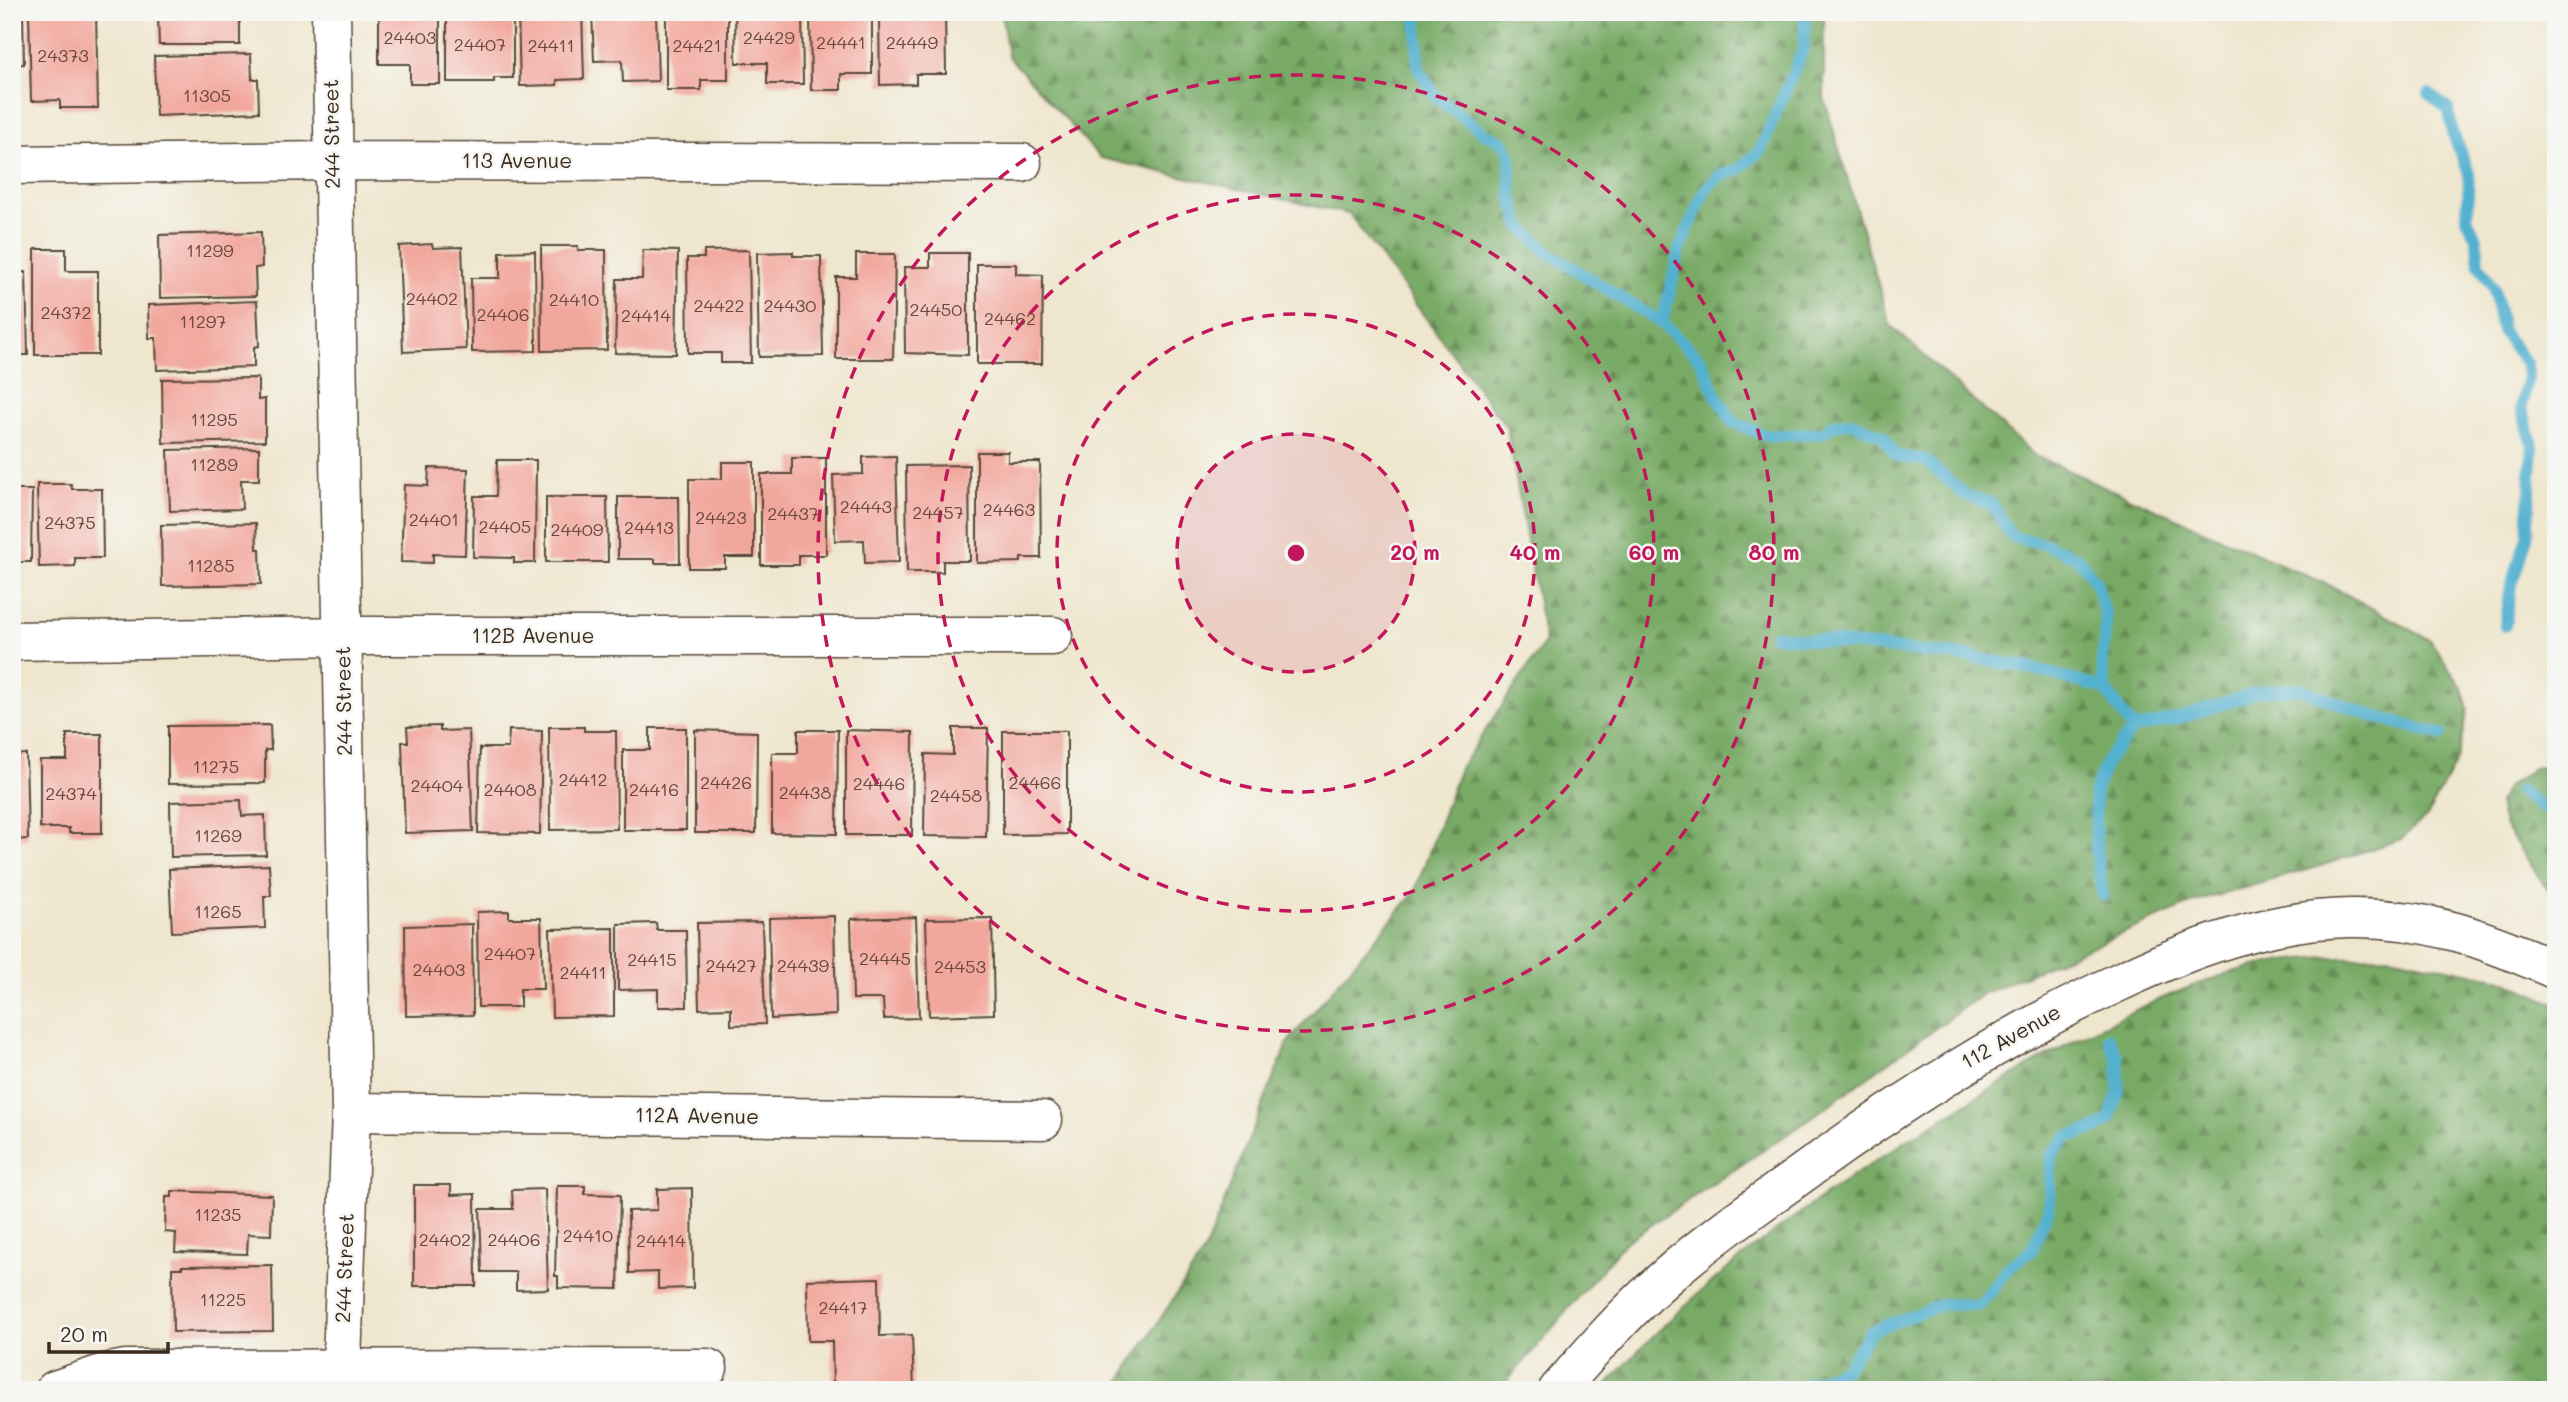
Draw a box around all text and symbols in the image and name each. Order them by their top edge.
house number: 24403 [384,25,436,49]
house number: 24429 [743,25,795,49]
house number: 24441 [816,30,866,54]
house number: 24449 [886,30,939,54]
house number: 24407 [454,32,506,56]
house number: 24411 [527,33,575,57]
house number: 24421 [672,33,722,57]
house number: 24373 [37,43,89,67]
street label: 244 Street [316,79,345,189]
house number: 11305 [183,83,231,107]
street label: 113 Avenue [462,146,572,173]
house number: 11299 [186,238,234,262]
house number: 24402 [406,286,458,310]
house number: 24410 [549,287,599,311]
house number: 24422 [693,293,745,317]
house number: 24430 [764,293,816,317]
house number: 24450 [910,297,962,321]
house number: 24372 [40,300,92,324]
house number: 24406 [476,302,530,326]
house number: 24414 [621,303,671,327]
house number: 24462 [984,306,1036,330]
house number: 11297 [180,309,226,333]
house number: 11295 [190,407,238,431]
house number: 11289 [190,452,238,476]
house number: 24443 [840,494,892,518]
house number: 24463 [983,497,1035,521]
house number: 24457 [912,500,964,524]
house number: 24437 [767,501,819,525]
house number: 24423 [695,505,747,529]
house number: 24401 [409,507,459,531]
house number: 24375 [44,510,96,534]
house number: 24405 [479,514,531,538]
house number: 24413 [624,515,674,539]
house number: 24409 [551,517,604,541]
text: 20 m [1390,538,1440,565]
text: 40 m [1509,538,1561,565]
text: 60 m [1629,538,1679,565]
text: 80 m [1749,538,1799,565]
centre of rings [1284,541,1308,565]
house number: 11285 [187,553,235,577]
street label: 112B Avenue [472,621,594,648]
street label: 244 Street [328,646,357,756]
house number: 11275 [193,754,239,778]
house number: 24412 [558,767,608,791]
house number: 24426 [700,770,752,794]
house number: 24466 [1009,770,1061,794]
house number: 24446 [853,771,905,795]
house number: 24404 [411,773,464,797]
house number: 24408 [483,777,537,801]
house number: 24416 [629,777,679,801]
house number: 24438 [779,780,831,804]
house number: 24374 [45,781,97,805]
house number: 24458 [930,783,982,807]
house number: 11269 [194,823,242,847]
house number: 11265 [194,899,242,923]
house number: 24407 [484,941,536,965]
house number: 24445 [859,946,911,970]
house number: 24415 [627,947,677,971]
house number: 24427 [705,953,757,977]
house number: 24439 [777,953,830,977]
house number: 24453 [934,954,986,978]
house number: 24403 [413,957,465,981]
house number: 24411 [559,960,607,984]
street label: 112 Avenue [1956,997,2065,1074]
street label: 112A Avenue [635,1100,759,1129]
house number: 11235 [194,1202,242,1226]
street label: 244 Street [328,1213,359,1323]
house number: 24410 [563,1223,613,1247]
house number: 24402 [419,1227,471,1251]
house number: 24406 [487,1227,541,1251]
house number: 24414 [636,1228,686,1252]
house number: 11225 [200,1287,246,1311]
house number: 24417 [818,1295,868,1319]
scale bar [49,1311,168,1355]
text: 20 m [60,1320,108,1347]

